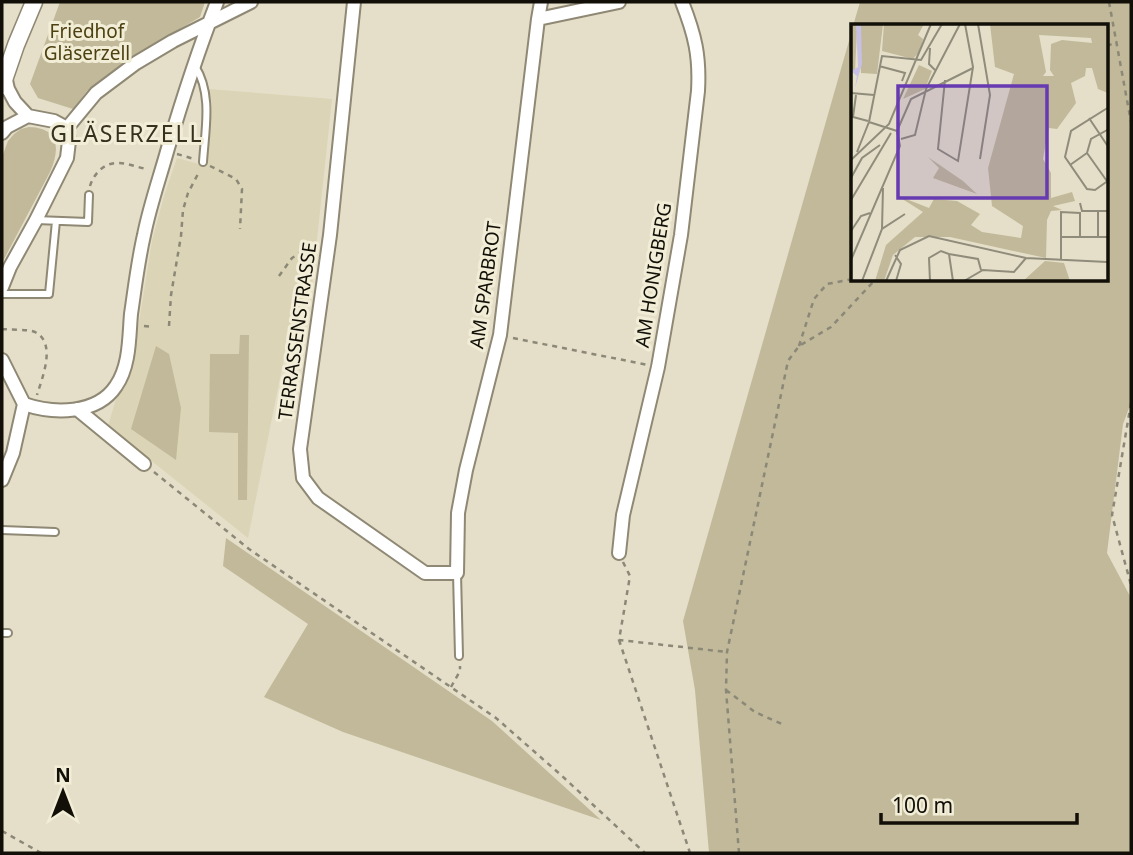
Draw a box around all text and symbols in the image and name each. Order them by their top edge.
park label: Friedhof Gläserzell [44,18,130,66]
inset map [851,24,1108,282]
district label: GLÄSERZELL [50,117,204,149]
street label: AM HONIGBERG [629,201,677,349]
street label: AM SPARBROT [463,219,507,350]
street label: TERRASSENSTRASSE [272,240,322,422]
north arrow [28,757,98,827]
text: N [55,762,71,788]
scale bar [881,782,1077,826]
text: 100 m [892,791,953,819]

